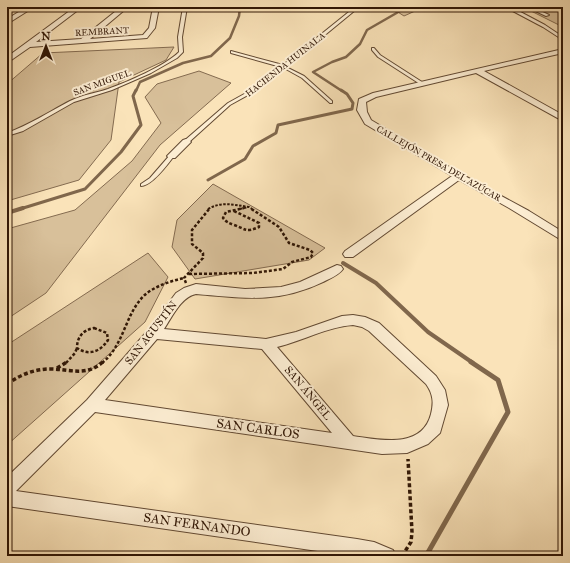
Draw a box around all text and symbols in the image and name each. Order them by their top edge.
street label: REMBRANT [75,24,129,38]
north arrow [26,26,66,66]
street label: HACIENDA HUINALA [243,29,327,99]
text: N [41,30,51,43]
street label: SAN MIGUEL [72,66,133,98]
street label: CALLEJÓN PRESA DEL AZÚCAR [374,123,504,204]
street label: SAN AGUSTÍN [121,298,180,367]
street label: SAN ÁNGEL [282,364,334,422]
street label: SAN CARLOS [215,415,301,443]
street label: SAN FERNANDO [142,510,252,540]

